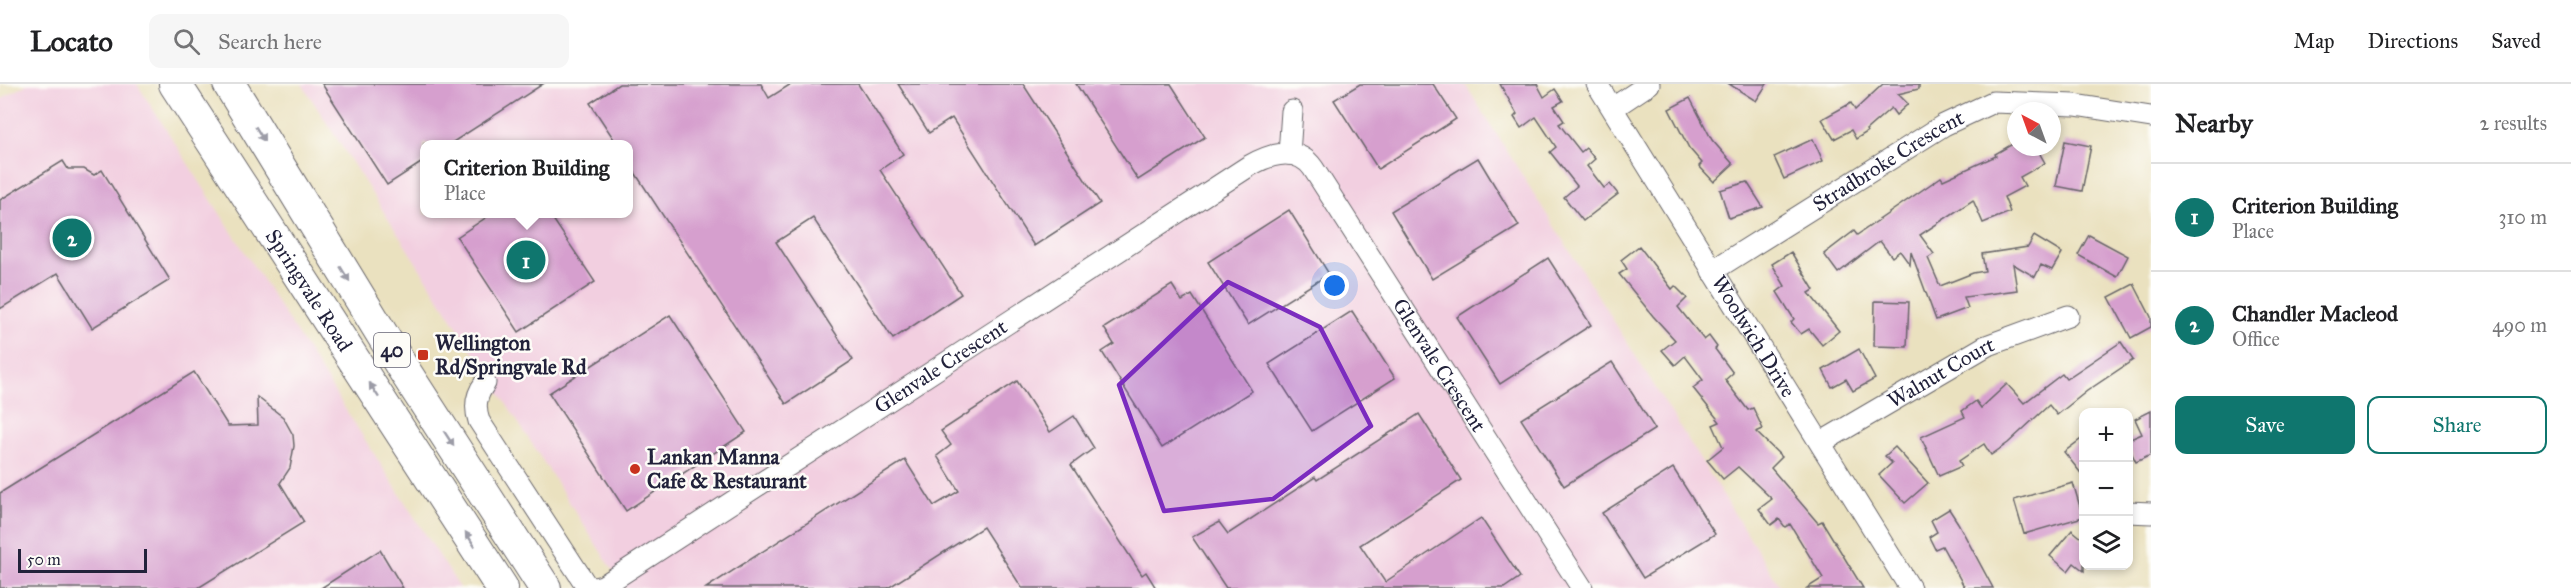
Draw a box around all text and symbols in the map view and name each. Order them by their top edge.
search box [149,14,569,68]
text: Locato [30,24,113,59]
icon: search [170,25,203,58]
text: Search here [218,28,322,55]
text: Map [2294,28,2335,54]
text: Directions [2368,28,2458,54]
text: Saved [2491,28,2541,54]
north arrow [2007,102,2061,156]
street label: Stradbroke Crescent [1808,104,1969,217]
text: Nearby [2175,107,2253,139]
text: 2 results [2479,111,2547,135]
one-way arrow [254,126,265,142]
popup [420,140,633,218]
text: Criterion Building [444,154,609,181]
text: Place [444,181,486,205]
text: Criterion Building [2232,192,2398,219]
text: 1 [2191,205,2198,229]
text: 310 m [2498,205,2547,229]
pin: 2 [52,216,92,260]
text: Place [2232,219,2274,243]
street label: Springvale Road [260,224,358,357]
pin: 1 [506,238,546,282]
one-way arrow [339,266,350,282]
street label: Woolwich Drive [1706,270,1802,402]
your location [1320,271,1349,300]
street label: Glenvale Crescent [1387,294,1492,437]
text: Chandler Macleod [2232,300,2398,327]
street label: Glenvale Crescent [869,313,1013,419]
text: 2 [2190,313,2199,337]
text: 490 m [2492,313,2547,337]
text: Office [2232,327,2280,351]
place label: Wellington Rd/Springvale Rd [435,330,587,380]
street label: Walnut Court [1883,331,1998,414]
road number: 40 [374,333,410,367]
marker: Wellington Rd/Springvale Rd [416,348,430,362]
one-way arrow [369,382,380,398]
button: Save [2175,396,2355,454]
button: Share [2367,396,2547,454]
map controls [2079,408,2133,570]
button: + [2079,408,2133,462]
one-way arrow [444,431,455,447]
place label: Lankan Manna Cafe & Restaurant [647,444,807,494]
marker: Lankan Manna Cafe & Restaurant [628,462,642,476]
button: − [2079,462,2133,516]
button: layers [2079,516,2133,570]
one-way arrow [465,531,476,547]
scale bar [18,546,147,574]
text: 50 m [27,550,61,569]

